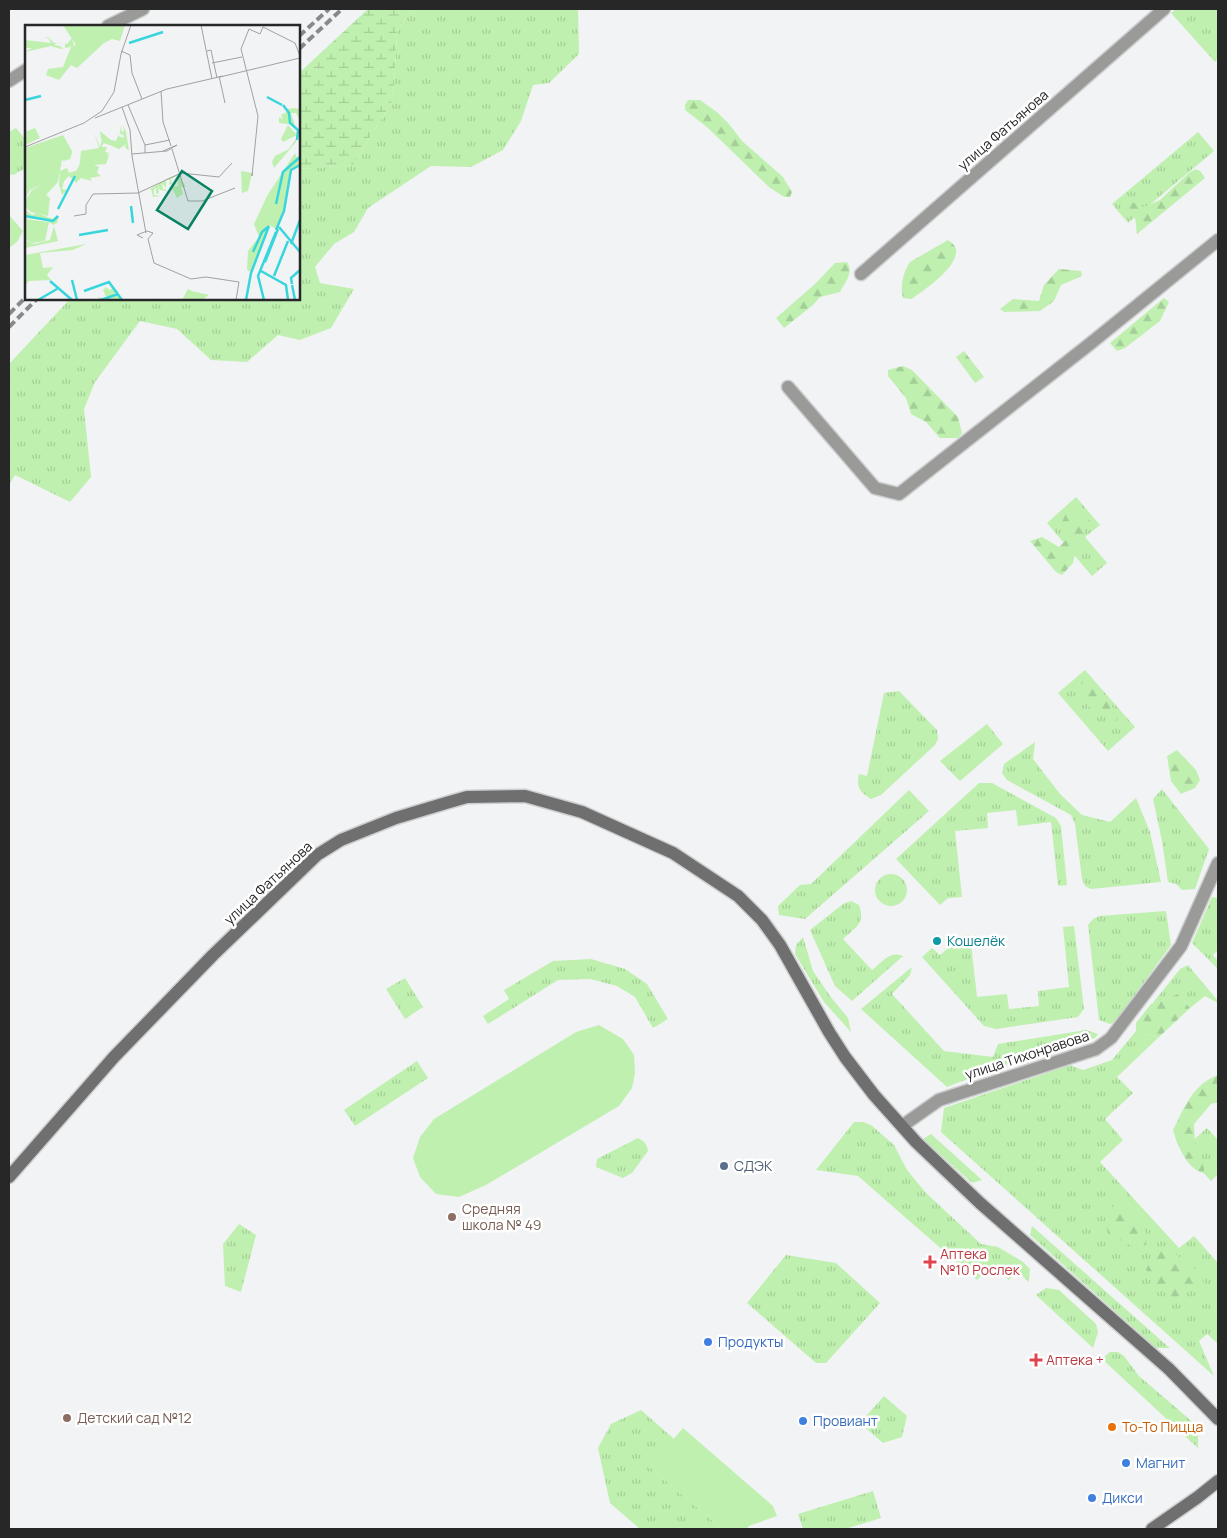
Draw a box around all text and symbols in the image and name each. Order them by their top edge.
inset map [25,25,300,300]
street label: улица Фатьянова [953,85,1052,174]
street label: улица Фатьянова [219,837,316,929]
place label: Кошелёк [947,931,1006,950]
marker: Кошелёк [931,935,943,947]
street label: улица Тихонравова [962,1025,1091,1084]
place label: СДЭК [734,1156,773,1175]
marker: СДЭК [718,1160,730,1172]
place label: Средняя школа № 49 [462,1199,541,1234]
marker: Средняя школа № 49 [446,1211,458,1223]
place label: Аптека №10 Рослек [940,1244,1021,1279]
marker: Аптека №10 Рослек [924,1256,936,1268]
place label: Продукты [718,1332,783,1351]
marker: Продукты [702,1336,714,1348]
place label: Аптека + [1046,1350,1104,1369]
marker: Аптека + [1030,1354,1042,1366]
place label: Детский сад №12 [77,1408,191,1427]
place label: Провиант [813,1411,878,1430]
marker: Детский сад №12 [61,1412,73,1424]
marker: Провиант [797,1415,809,1427]
place label: То-То Пицца [1122,1417,1203,1436]
marker: То-То Пицца [1106,1421,1118,1433]
place label: Магнит [1136,1453,1185,1472]
marker: Магнит [1120,1457,1132,1469]
place label: Дикси [1102,1488,1143,1507]
marker: Дикси [1086,1492,1098,1504]

